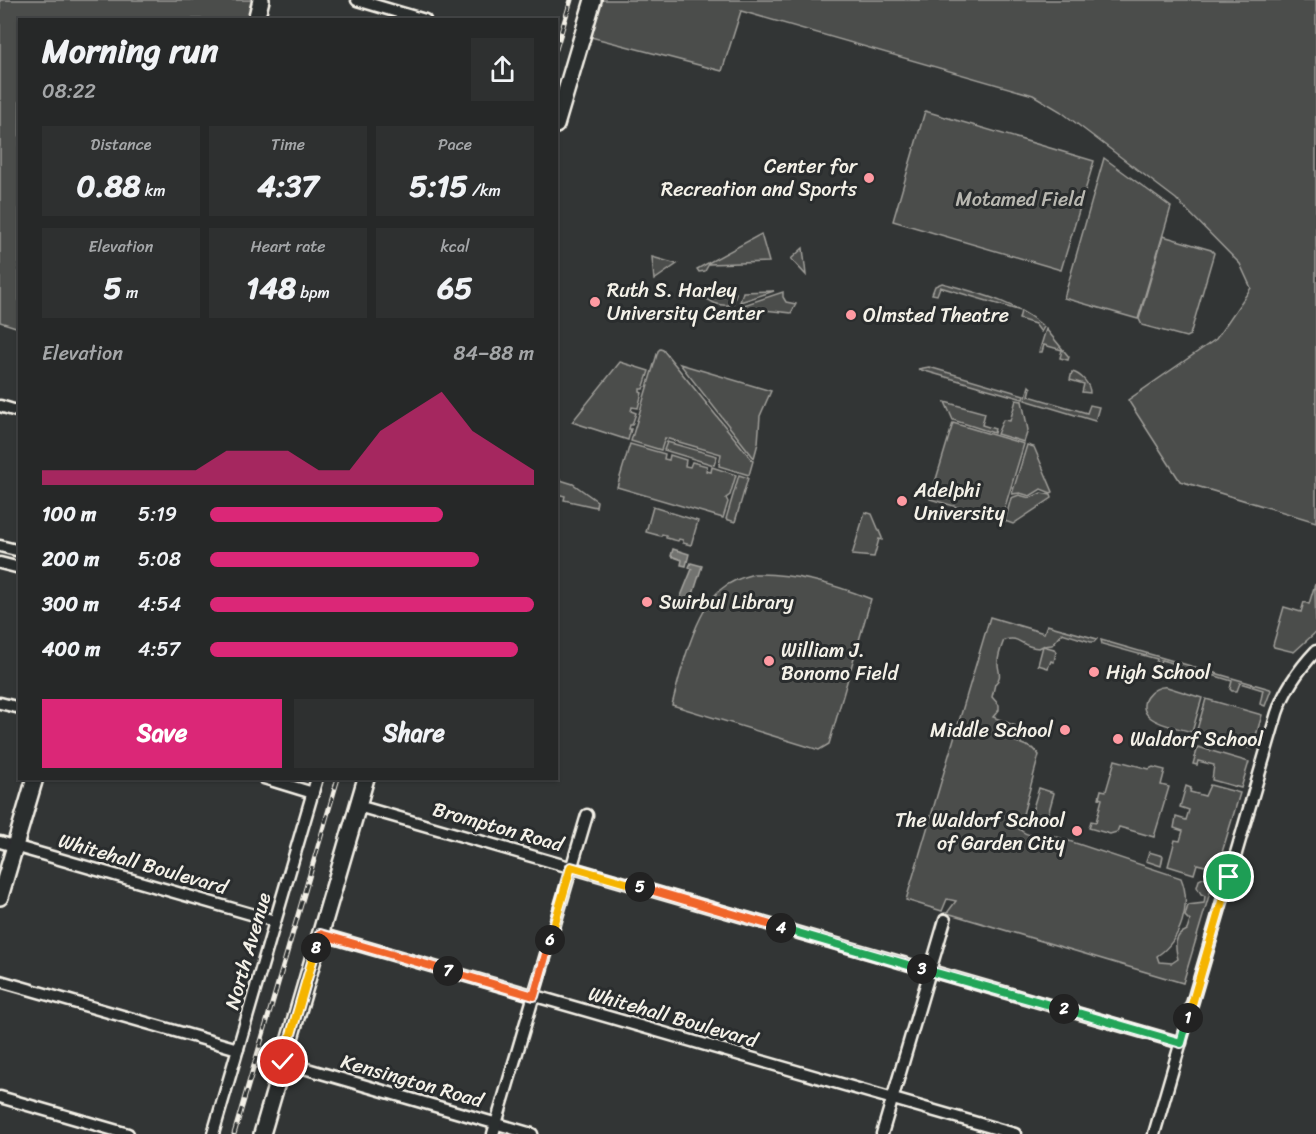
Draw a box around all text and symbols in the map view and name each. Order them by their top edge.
text: Morning run [42,22,218,80]
button: share [471,38,534,101]
text: 08:22 [42,74,96,109]
text: Distance [91,130,151,159]
text: Time [271,130,305,159]
text: Pace [438,130,472,159]
place label: Center for Recreation and Sports [661,149,859,207]
text: 0.88 [76,159,141,213]
text: 4:37 [257,159,319,213]
text: 5:15 [409,159,468,213]
marker: Center for Recreation and Sports [862,171,876,185]
text: km [141,176,166,205]
text: /km [468,176,501,205]
park label: Motamed Field [956,182,1086,217]
text: Elevation [89,232,153,261]
text: Heart rate [250,232,326,261]
text: kcal [440,232,470,261]
text: 5 [104,261,122,315]
text: 148 [246,261,296,315]
text: 65 [437,261,473,315]
place label: Ruth S. Harley University Center [607,273,765,331]
text: m [122,278,138,307]
text: bpm [296,278,330,307]
marker: Ruth S. Harley University Center [588,295,602,309]
place label: Olmsted Theatre [863,298,1009,333]
marker: Olmsted Theatre [844,308,858,322]
text: Elevation [42,336,123,371]
text: 84–88 m [453,336,534,371]
place label: Adelphi University [913,473,1006,531]
marker: Adelphi University [895,494,909,508]
text: 100 m [42,497,96,532]
text: 5:19 [138,497,177,532]
text: 200 m [42,542,99,577]
text: 5:08 [138,542,181,577]
place label: Swirbul Library [659,585,794,620]
text: 300 m [42,587,99,622]
text: 4:54 [138,587,181,622]
marker: Swirbul Library [640,595,654,609]
text: 400 m [42,632,100,667]
text: 4:57 [138,632,180,667]
place label: William J. Bonomo Field [781,633,900,691]
marker: William J. Bonomo Field [762,654,776,668]
place label: High School [1106,655,1212,690]
marker: High School [1087,665,1101,679]
button: Save [42,699,282,768]
button: Share [294,699,534,768]
place label: Middle School [930,713,1053,748]
place label: Waldorf School [1130,722,1264,757]
marker: Middle School [1058,723,1072,737]
marker: Waldorf School [1111,732,1125,746]
street label: Brompton Road [429,792,569,863]
place label: The Waldorf School of Garden City [895,803,1066,861]
street label: Whitehall Boulevard [54,823,233,905]
marker: The Waldorf School of Garden City [1070,824,1084,838]
pin [1203,851,1254,902]
icon: arrive [1212,860,1245,893]
pin: 5 [625,872,655,902]
text: 5 [635,872,645,901]
street label: North Avenue [215,888,282,1014]
pin: 4 [766,913,796,943]
text: 4 [776,913,786,942]
pin: 6 [535,925,565,955]
text: 6 [545,925,555,954]
pin: 8 [301,933,331,963]
text: 8 [311,933,321,962]
pin: 3 [907,954,937,984]
text: 3 [918,954,926,983]
pin: 7 [433,956,463,986]
text: 7 [443,956,453,985]
street label: Whitehall Boulevard [584,976,763,1058]
pin: 2 [1049,994,1079,1024]
text: 2 [1059,994,1069,1023]
pin: 1 [1173,1003,1203,1033]
text: 1 [1185,1003,1191,1032]
pin [257,1036,308,1087]
street label: Kensington Road [337,1044,489,1118]
icon: check [266,1045,299,1078]

